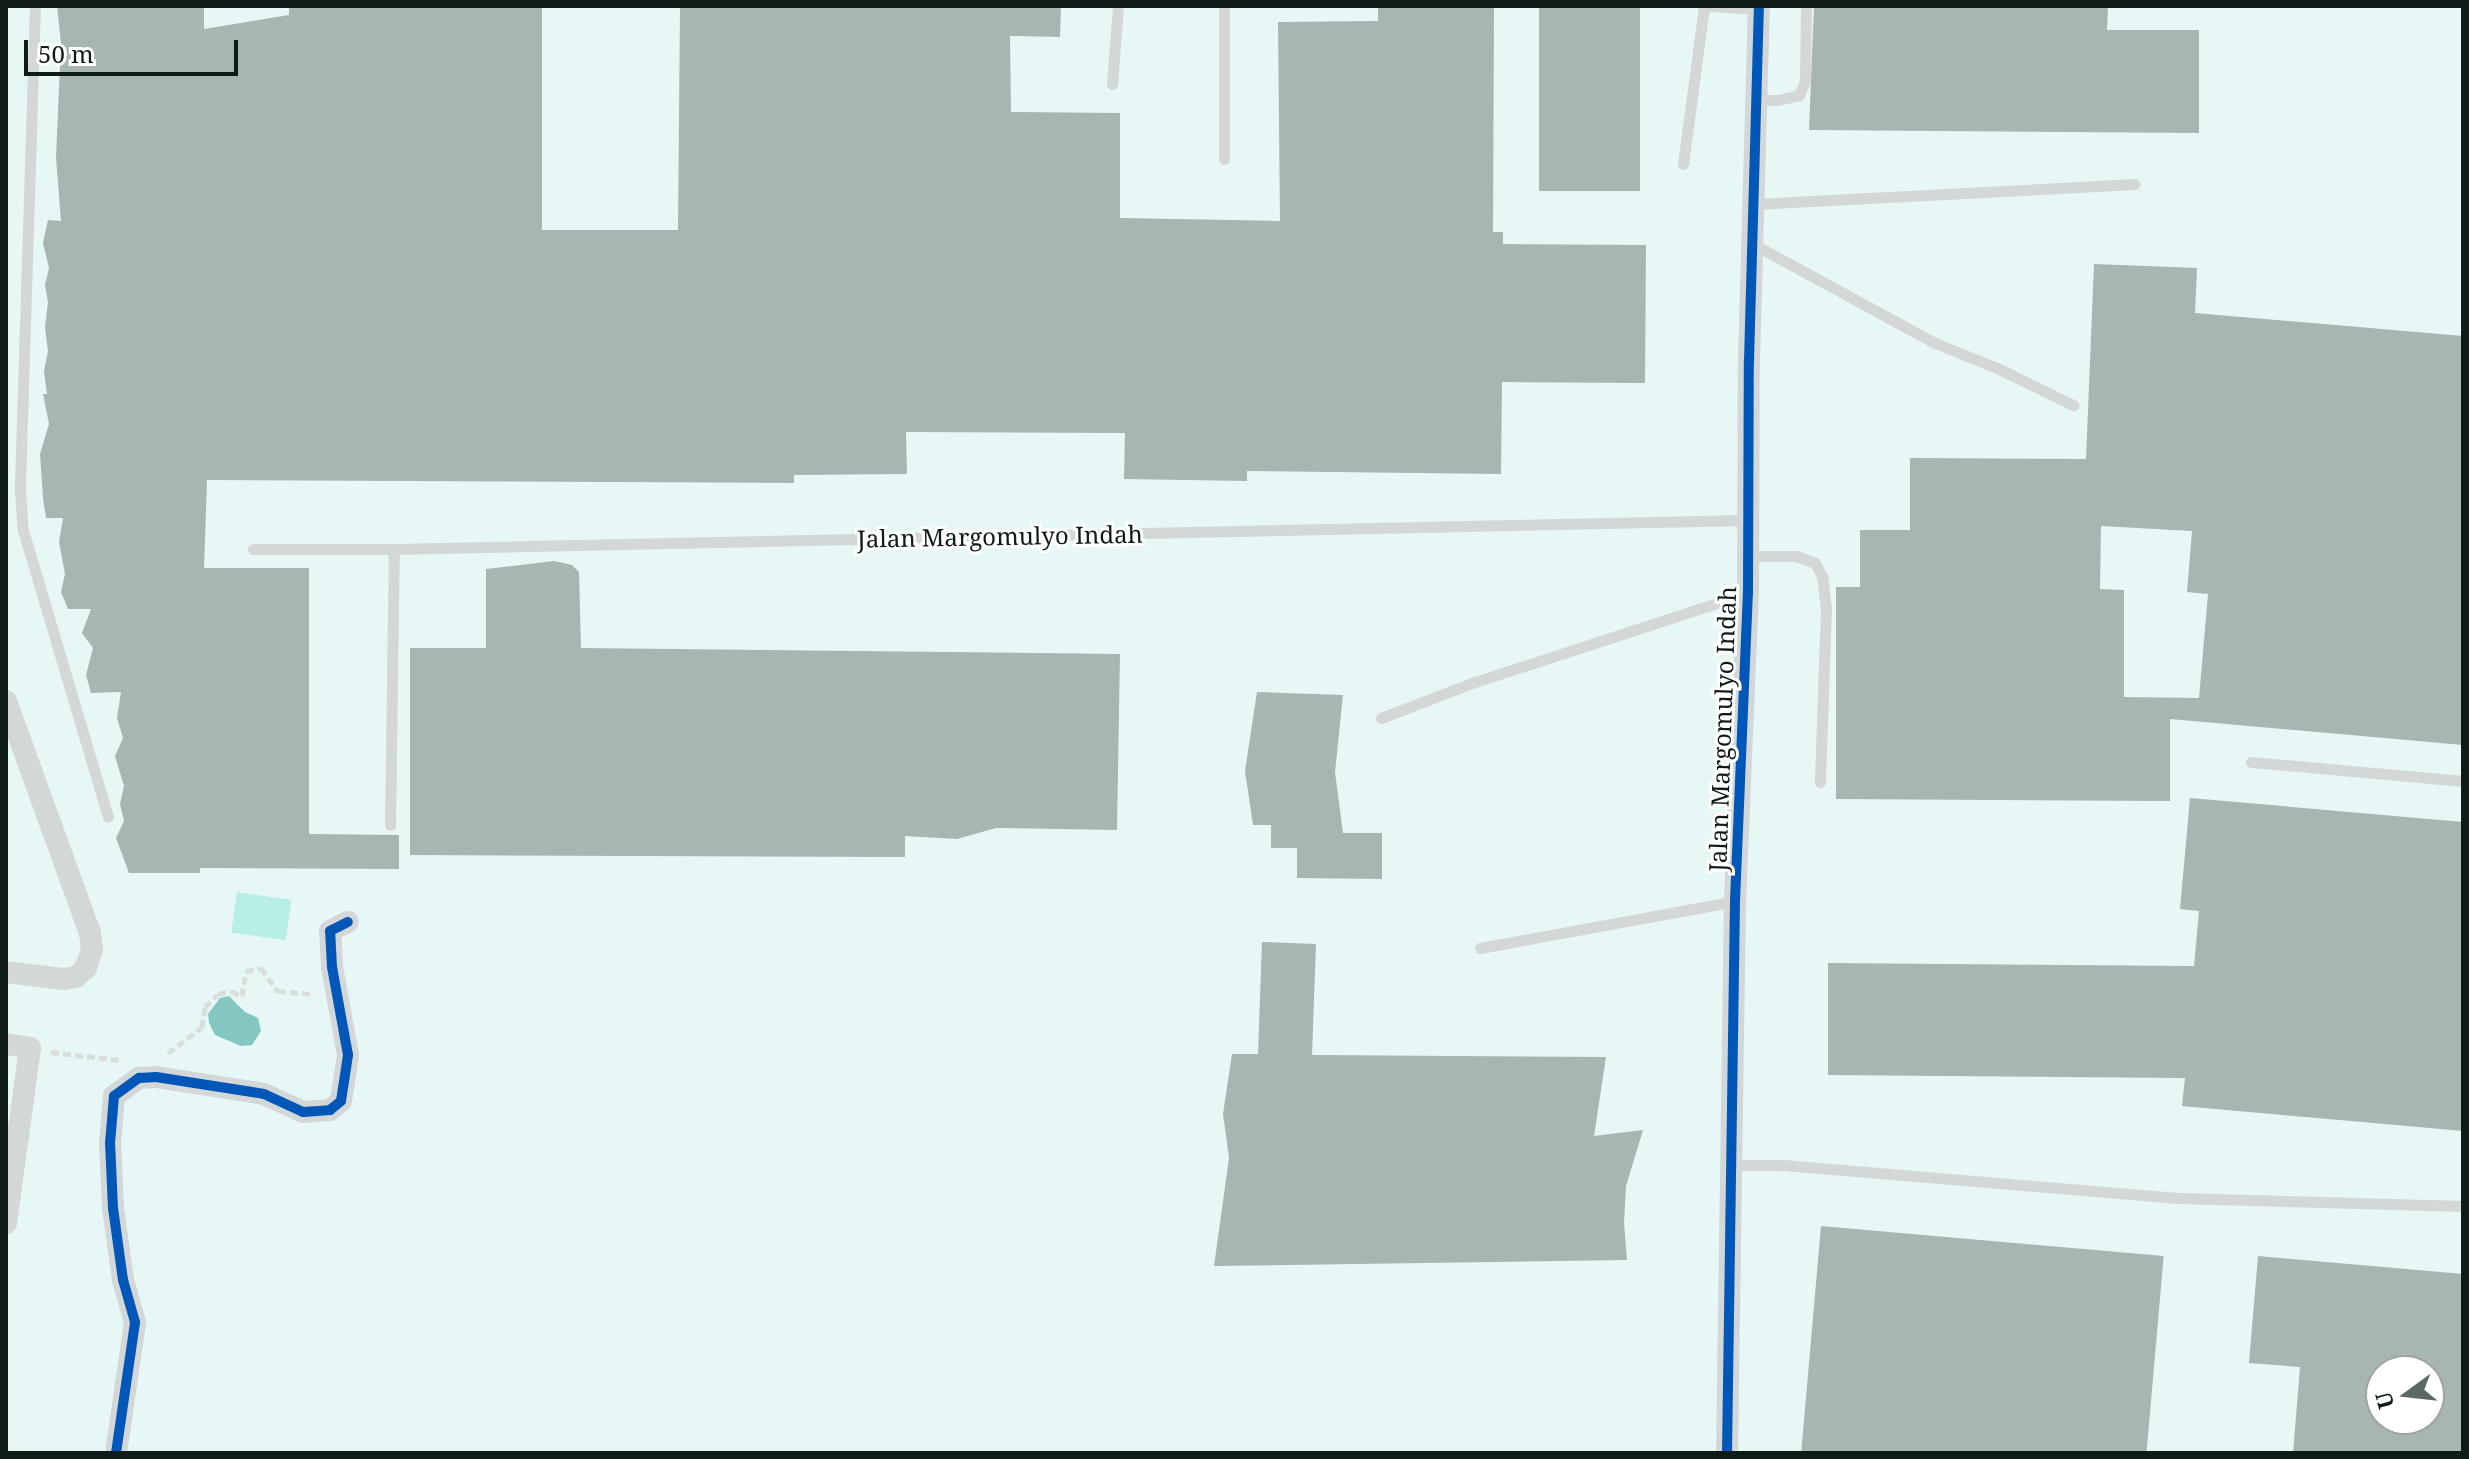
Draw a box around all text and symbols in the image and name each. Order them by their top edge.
scale bar [28,24,242,74]
text: 50 m [38,37,94,70]
street label: Jalan Margomulyo Indah [857,519,1143,553]
street label: Jalan Margomulyo Indah [1703,586,1741,872]
north arrow [2365,1355,2445,1435]
text: U [2367,1389,2400,1413]

